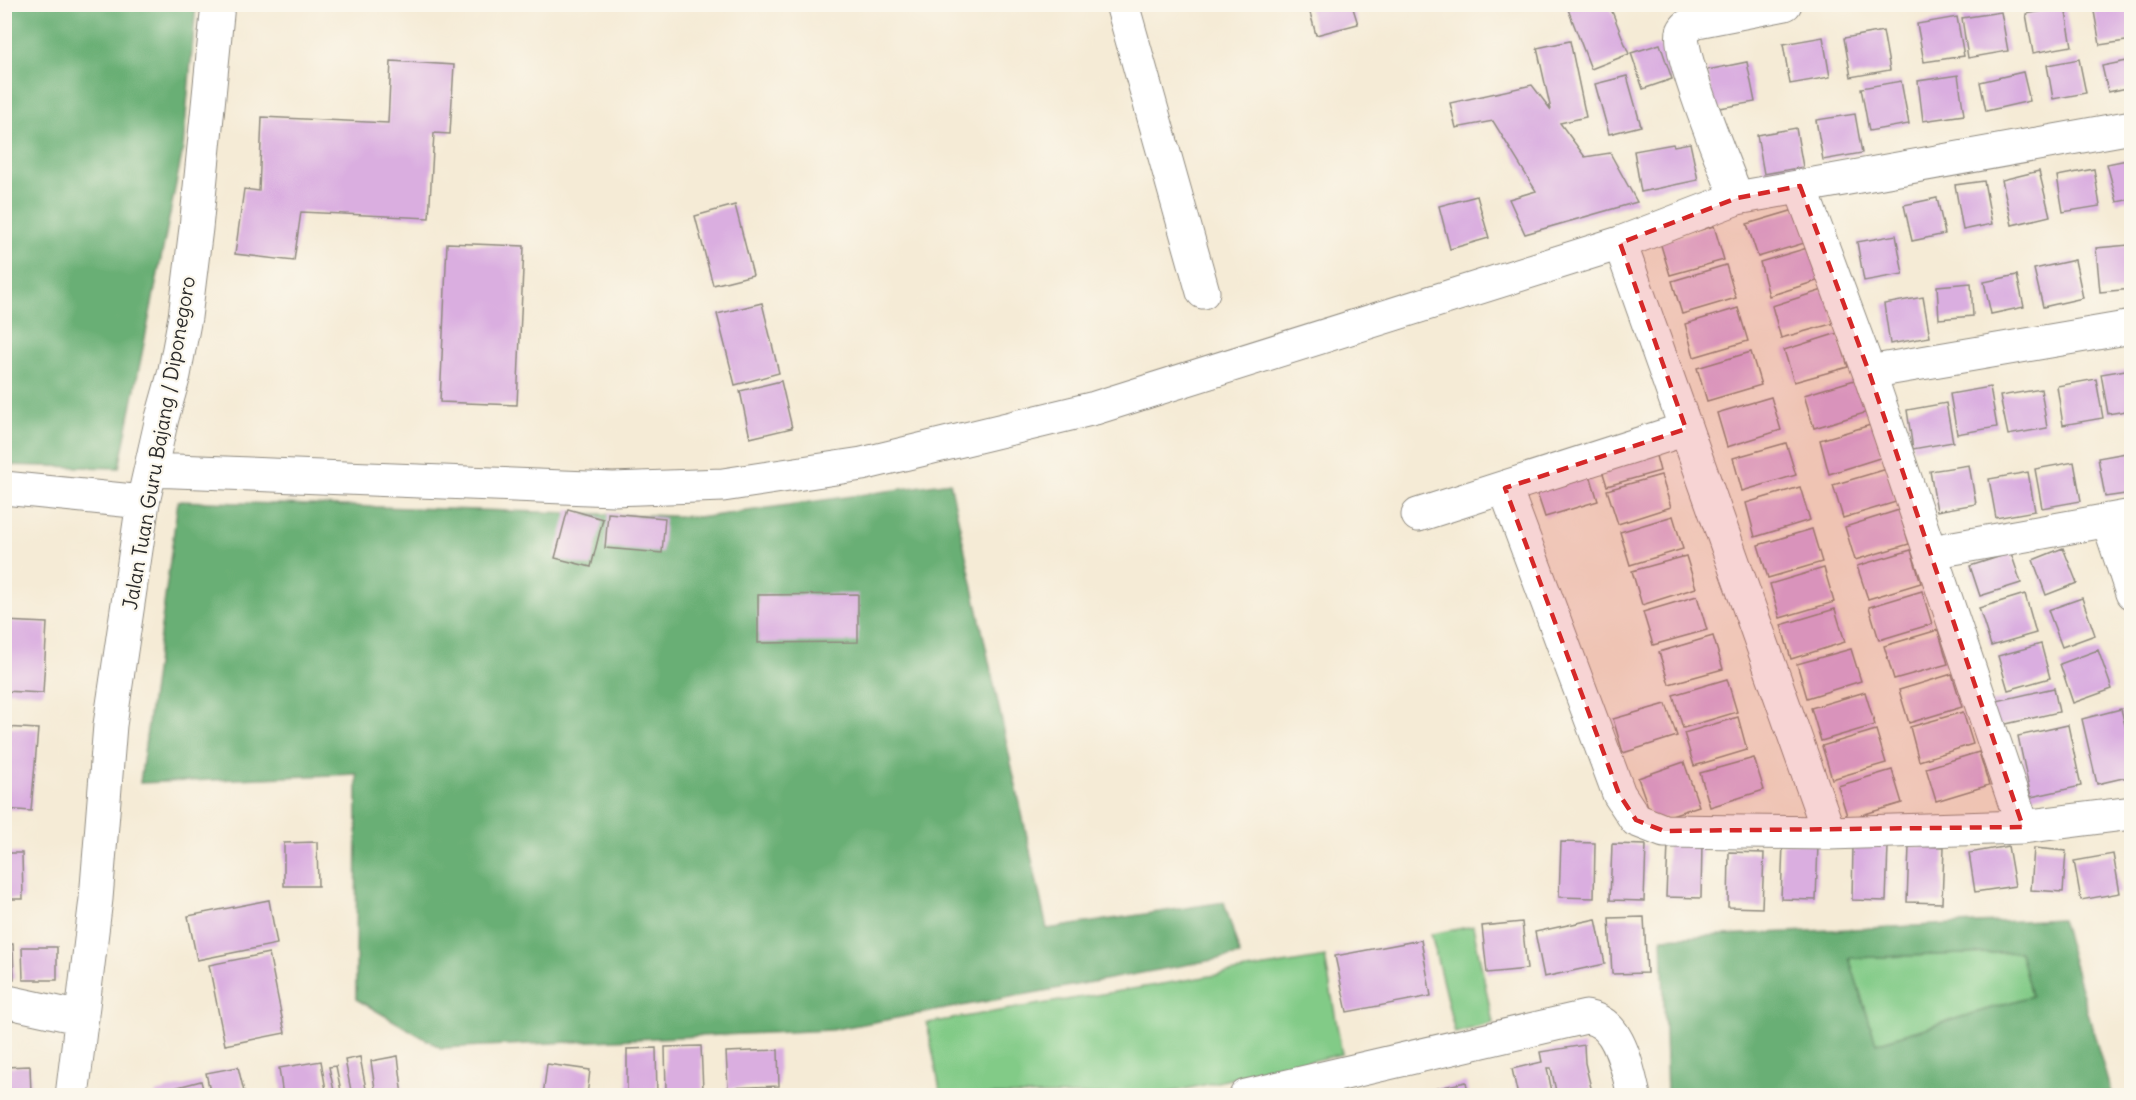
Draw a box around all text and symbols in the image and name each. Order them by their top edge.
street label: Jalan Tuan Guru Bajang / Diponegoro [117,274,200,612]

